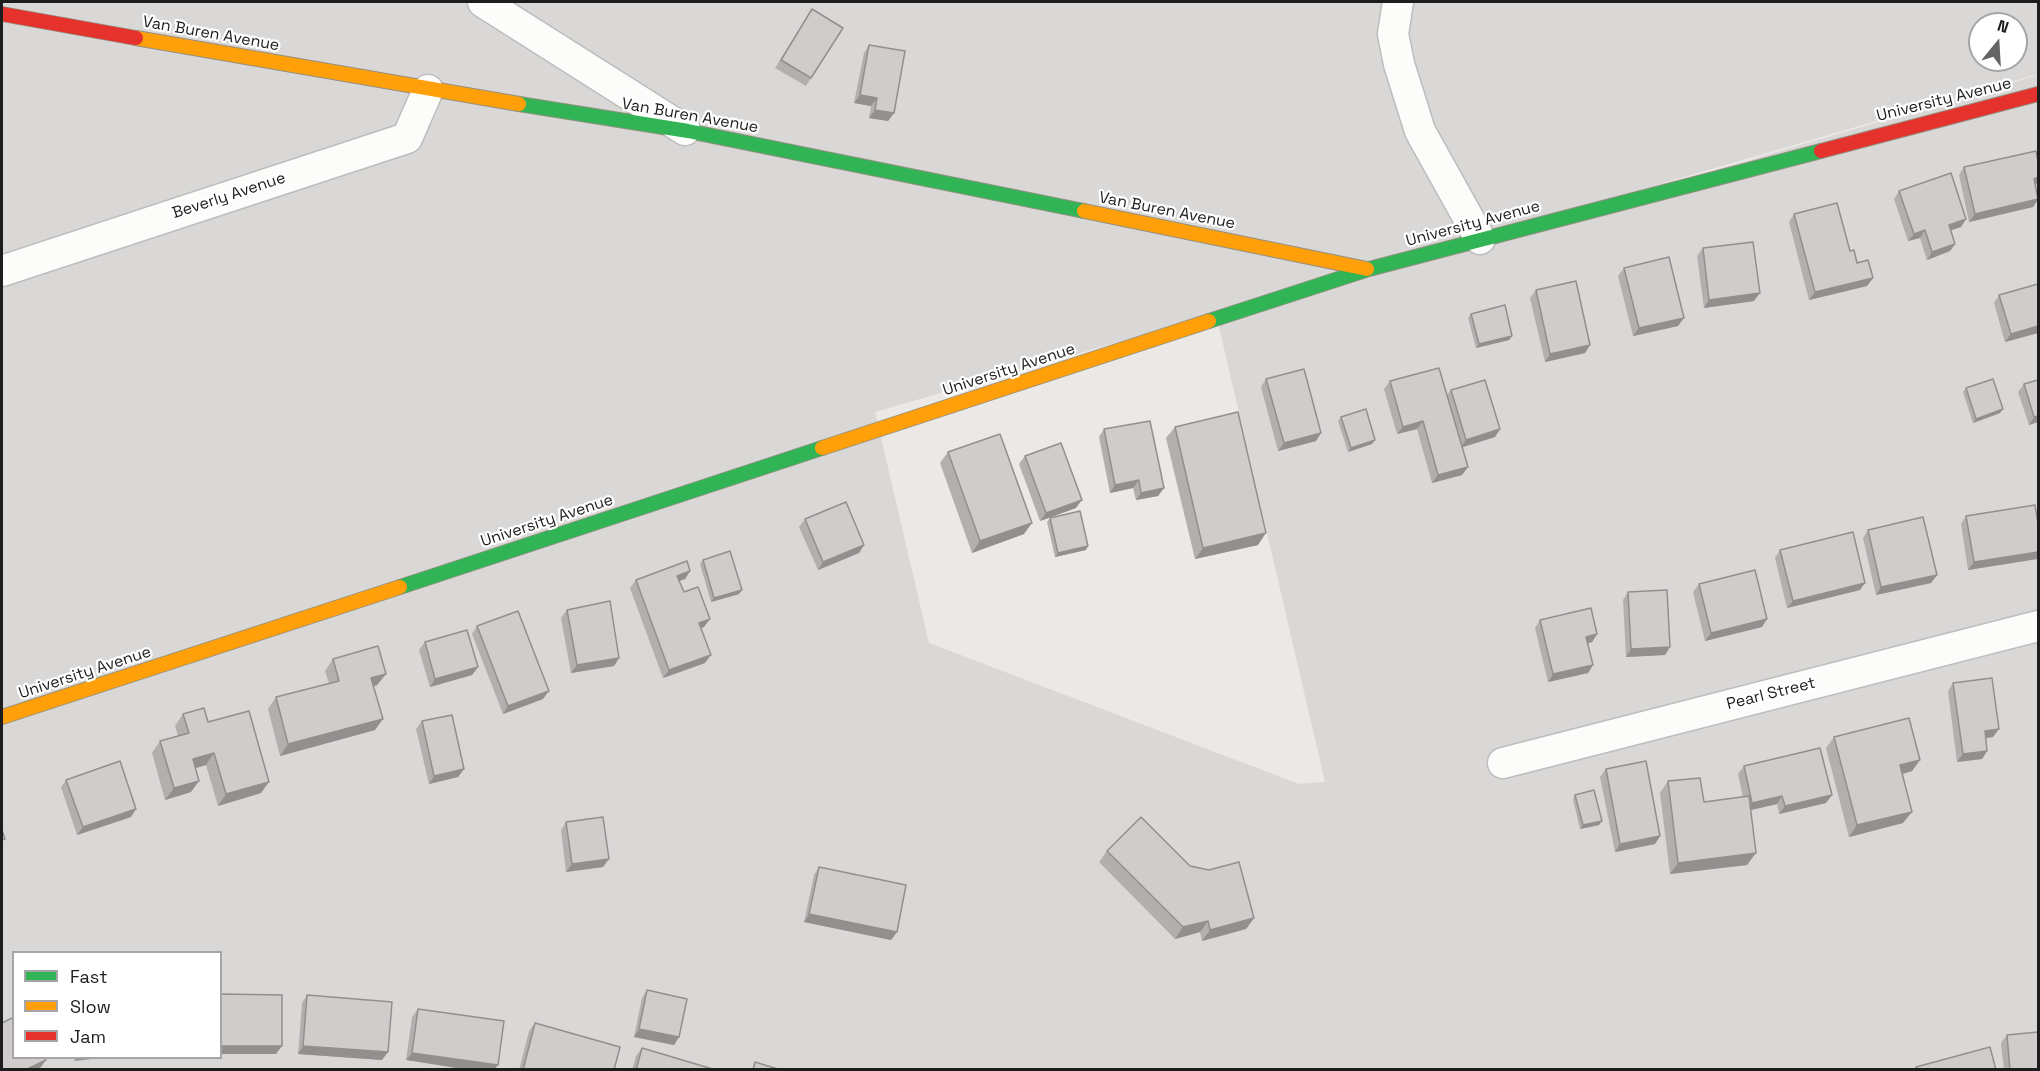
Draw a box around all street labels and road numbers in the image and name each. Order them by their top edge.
street label: Van Buren Avenue [141,13,281,55]
street label: University Avenue [1875,74,2013,126]
street label: Van Buren Avenue [620,95,760,137]
street label: Beverly Avenue [170,169,288,223]
street label: Van Buren Avenue [1097,188,1237,234]
street label: University Avenue [1404,197,1542,251]
street label: University Avenue [940,340,1078,400]
street label: University Avenue [478,491,616,551]
street label: University Avenue [16,643,154,703]
street label: Pearl Street [1725,674,1817,714]

